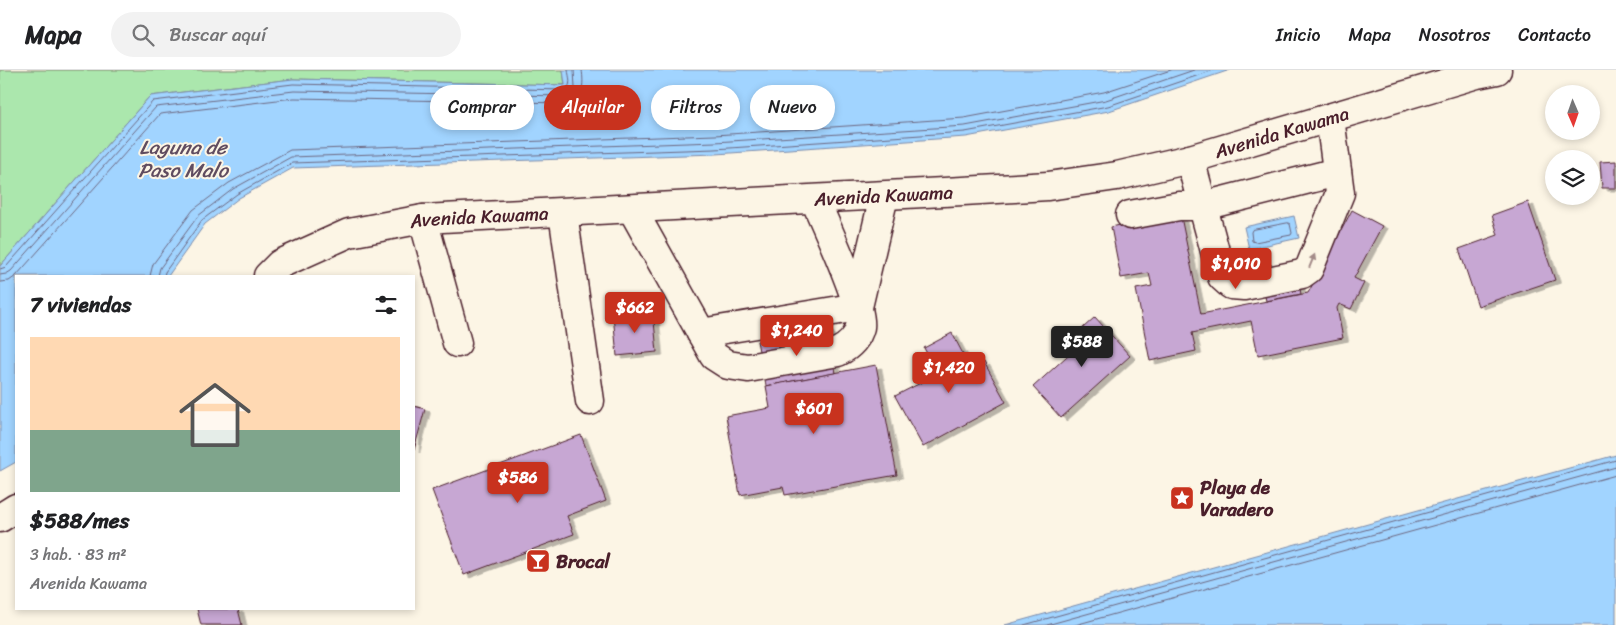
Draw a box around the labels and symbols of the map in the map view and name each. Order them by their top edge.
north arrow [1545,85,1600,140]
street label: Avenida Kawama [1209,97,1354,168]
water label: Laguna de Paso Malo [138,130,230,188]
street label: Avenida Kawama [812,176,954,216]
street label: Avenida Kawama [406,196,550,238]
pin: $1,010 [1195,248,1277,290]
one-way arrow [1309,254,1317,268]
pin: $662 [605,292,665,334]
pin: $1,240 [756,314,838,357]
pin: $588 [1052,326,1112,368]
pin: $1,420 [908,352,990,394]
pin: $601 [784,392,844,435]
pin: $586 [488,462,548,504]
place label: Playa de Varadero [1200,471,1274,526]
place icon: Playa de Varadero [1169,485,1195,511]
place label: Brocal [556,545,610,578]
bar icon: Brocal [525,548,551,574]

